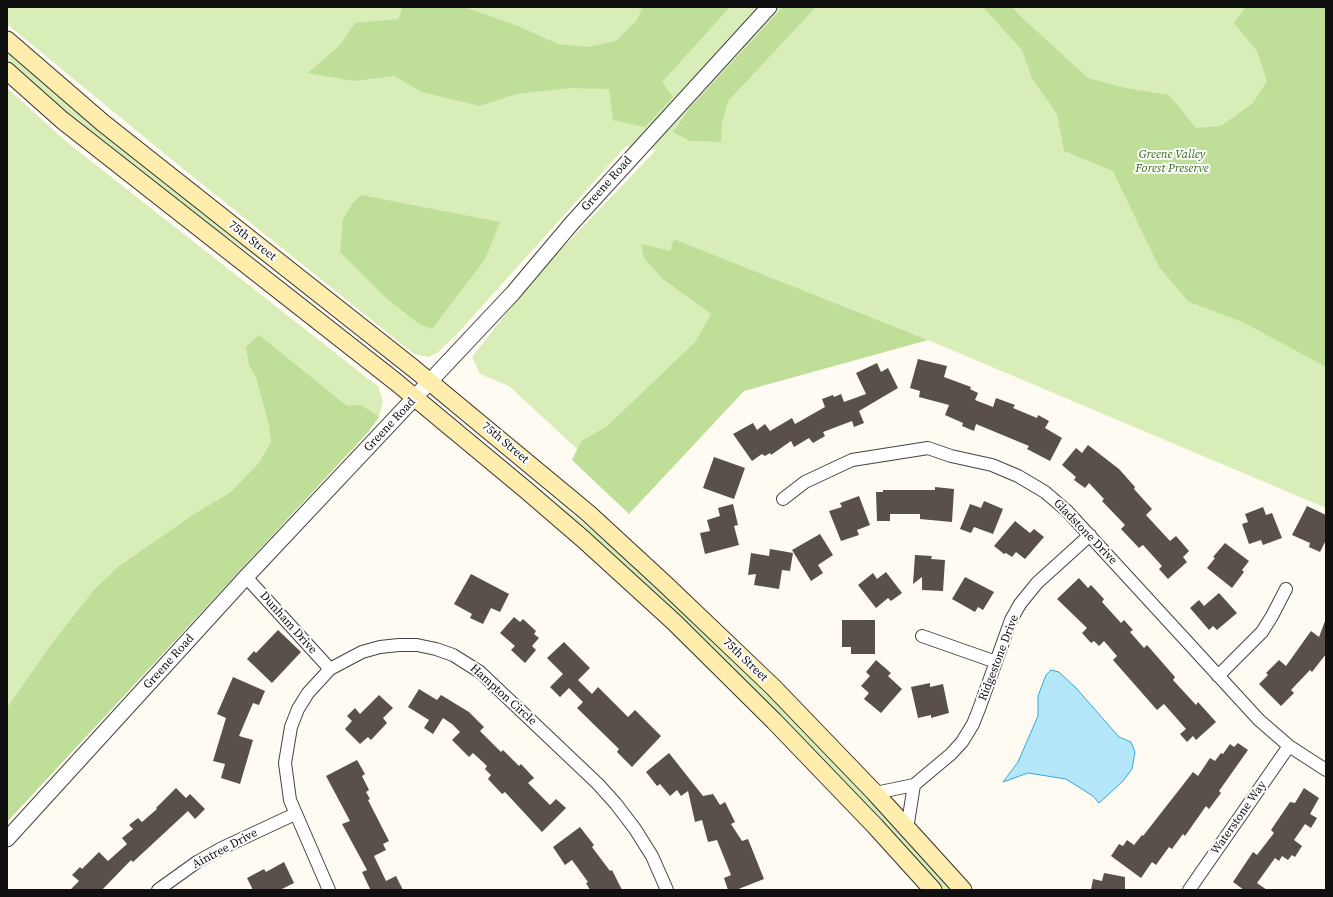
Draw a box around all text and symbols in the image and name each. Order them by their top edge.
park label: Greene Valley Forest Preserve [1135,148,1209,176]
street label: Greene Road [579,154,635,214]
street label: 75th Street [225,218,279,264]
street label: Greene Road [361,395,419,455]
street label: 75th Street [479,419,531,467]
street label: Gladstone Drive [1050,496,1120,568]
street label: Dunham Drive [256,589,320,657]
street label: Ridgestone Drive [976,613,1022,703]
street label: Greene Road [141,632,197,692]
street label: 75th Street [720,635,770,685]
street label: Hampton Circle [467,661,539,729]
street label: Waterstone Way [1208,778,1270,858]
street label: Aintree Drive [190,826,260,872]

